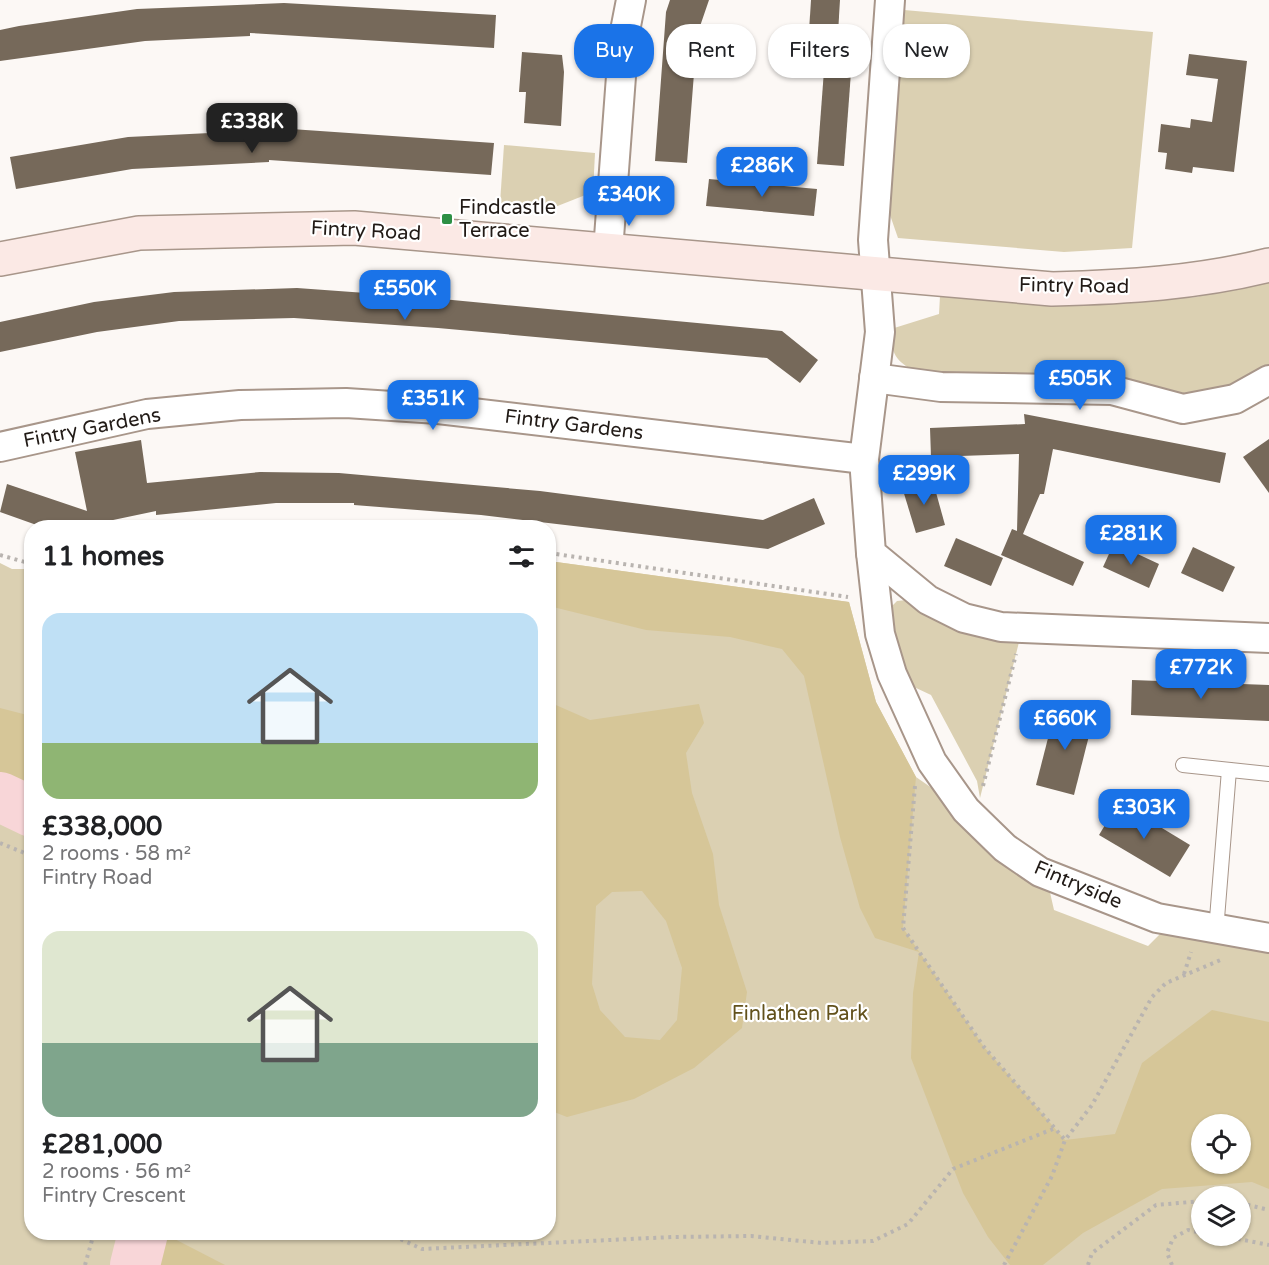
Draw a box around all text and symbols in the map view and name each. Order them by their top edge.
chip: Buy [574,24,654,78]
chip: Rent [666,24,756,78]
chip: Filters [768,24,871,78]
chip: New [883,24,970,78]
pin: £338K [210,103,294,154]
text: £338K [220,110,284,134]
pin: £286K [720,147,804,198]
text: £286K [730,154,794,178]
pin: £340K [587,176,671,227]
text: £340K [597,183,661,207]
place label: Findcastle Terrace [459,196,556,243]
marker: Findcastle Terrace [440,212,454,226]
street label: Fintry Road [310,216,422,246]
pin: £550K [363,270,447,321]
street label: Fintry Road [1019,273,1129,299]
text: £550K [373,277,437,301]
pin: £505K [1038,360,1122,411]
text: £505K [1048,367,1112,391]
pin: £351K [391,380,475,431]
text: £351K [401,387,465,411]
street label: Fintry Gardens [21,403,163,453]
street label: Fintry Gardens [503,405,645,445]
pin: £299K [882,455,966,506]
text: £299K [892,462,956,486]
pin: £281K [1089,515,1173,566]
text: £281K [1099,522,1163,546]
icon: filters [505,540,538,573]
text: 11 homes [42,541,164,572]
pin: £772K [1159,649,1243,700]
icon: home [236,652,344,760]
text: £772K [1169,656,1233,680]
pin: £660K [1023,700,1107,751]
text: £660K [1033,707,1097,731]
pin: £303K [1102,789,1186,840]
text: £303K [1112,796,1176,820]
text: £338,000 [42,811,162,842]
text: 2 rooms · 58 m² [42,842,191,866]
street label: Fintryside [1030,856,1126,914]
text: Fintry Road [42,866,152,890]
icon: home [236,970,344,1078]
park label: Finlathen Park [732,1002,868,1026]
map controls [1191,1114,1251,1246]
button: locate [1191,1114,1251,1174]
text: £281,000 [42,1129,162,1160]
text: 2 rooms · 56 m² [42,1160,191,1184]
text: Fintry Crescent [42,1184,186,1208]
button: layers [1191,1186,1251,1246]

